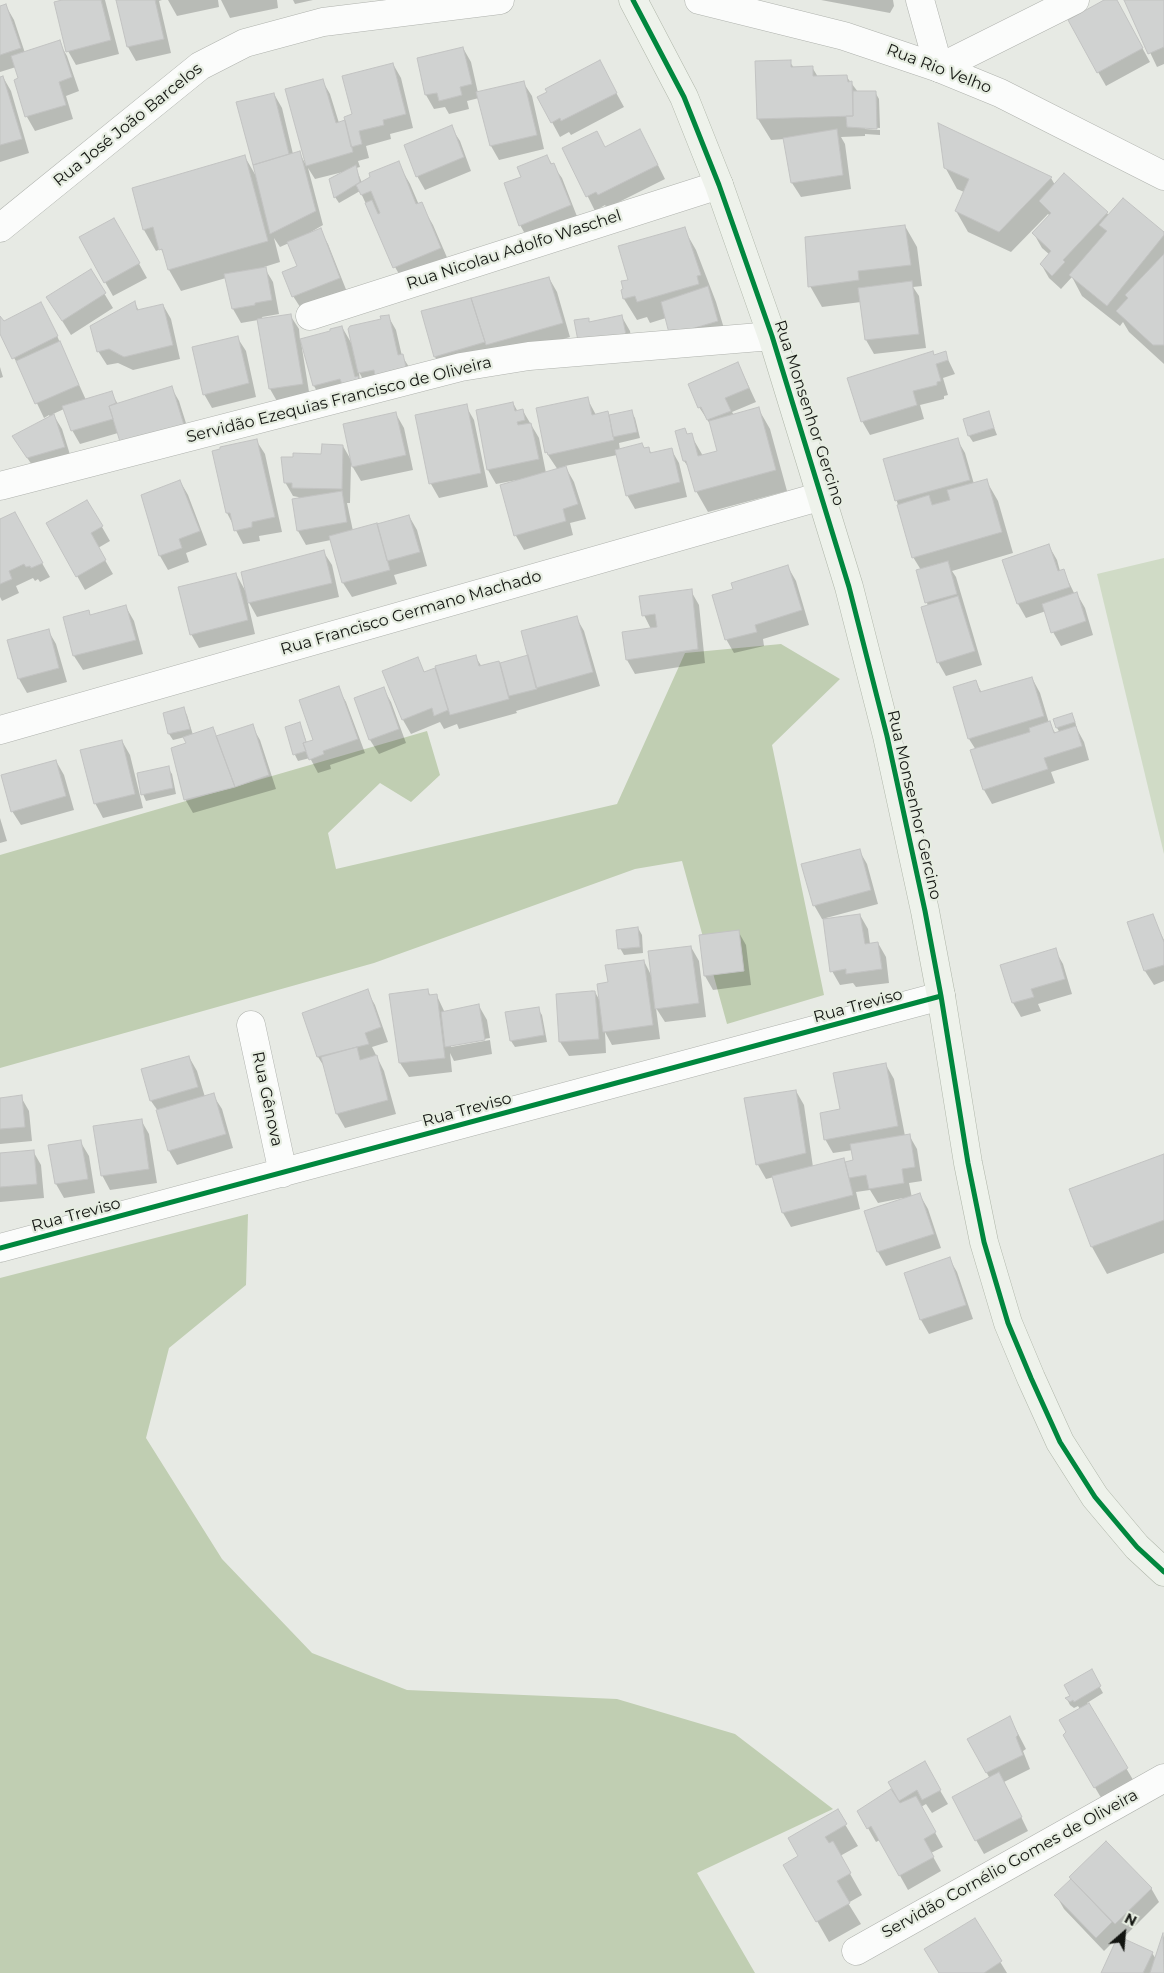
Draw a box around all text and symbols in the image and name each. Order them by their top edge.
street label: Rua Rio Velho [884,40,994,98]
street label: Rua José João Barcelos [50,59,206,191]
street label: Rua Nicolau Adolfo Waschel [404,206,624,294]
street label: Rua Monsenhor Gercino [770,318,848,508]
street label: Servidão Ezequias Francisco de Oliveira [185,353,493,447]
street label: Rua Francisco Germano Machado [278,566,544,660]
street label: Rua Monsenhor Gercino [883,708,945,902]
street label: Rua Treviso [811,985,905,1027]
street label: Rua Gênova [248,1050,286,1148]
street label: Rua Treviso [420,1089,514,1131]
street label: Rua Treviso [29,1194,123,1236]
street label: Servidão Cornélio Gomes de Oliveira [879,1785,1141,1943]
north arrow [1099,1908,1149,1958]
text: N [1122,1909,1140,1930]

